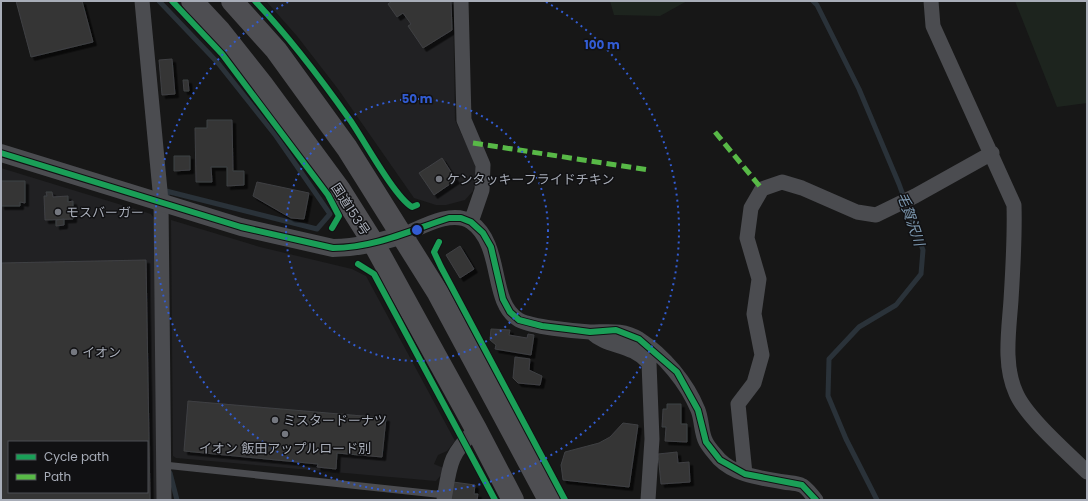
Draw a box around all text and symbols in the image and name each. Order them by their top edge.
text: 100 m [584,36,620,53]
text: 50 m [402,90,433,107]
place label: ケンタッキーフライドチキン [447,170,614,189]
marker: ケンタッキーフライドチキン [434,174,444,184]
street label: 国道153号 [327,179,375,239]
water label: 毛賀沢川 [892,189,930,251]
place label: モスバーガー [66,203,144,222]
marker: モスバーガー [53,207,63,217]
centre of rings [410,223,424,237]
place label: イオン [82,343,121,362]
marker: イオン [69,347,79,357]
place label: ミスタードーナツ [283,411,387,430]
marker: ミスタードーナツ [270,415,280,425]
marker: イオン 飯田アップルロード別 [280,429,290,439]
place label: イオン 飯田アップルロード別 [199,439,371,458]
legend [8,441,148,493]
text: Cycle path [44,448,109,465]
text: Path [44,468,71,485]

